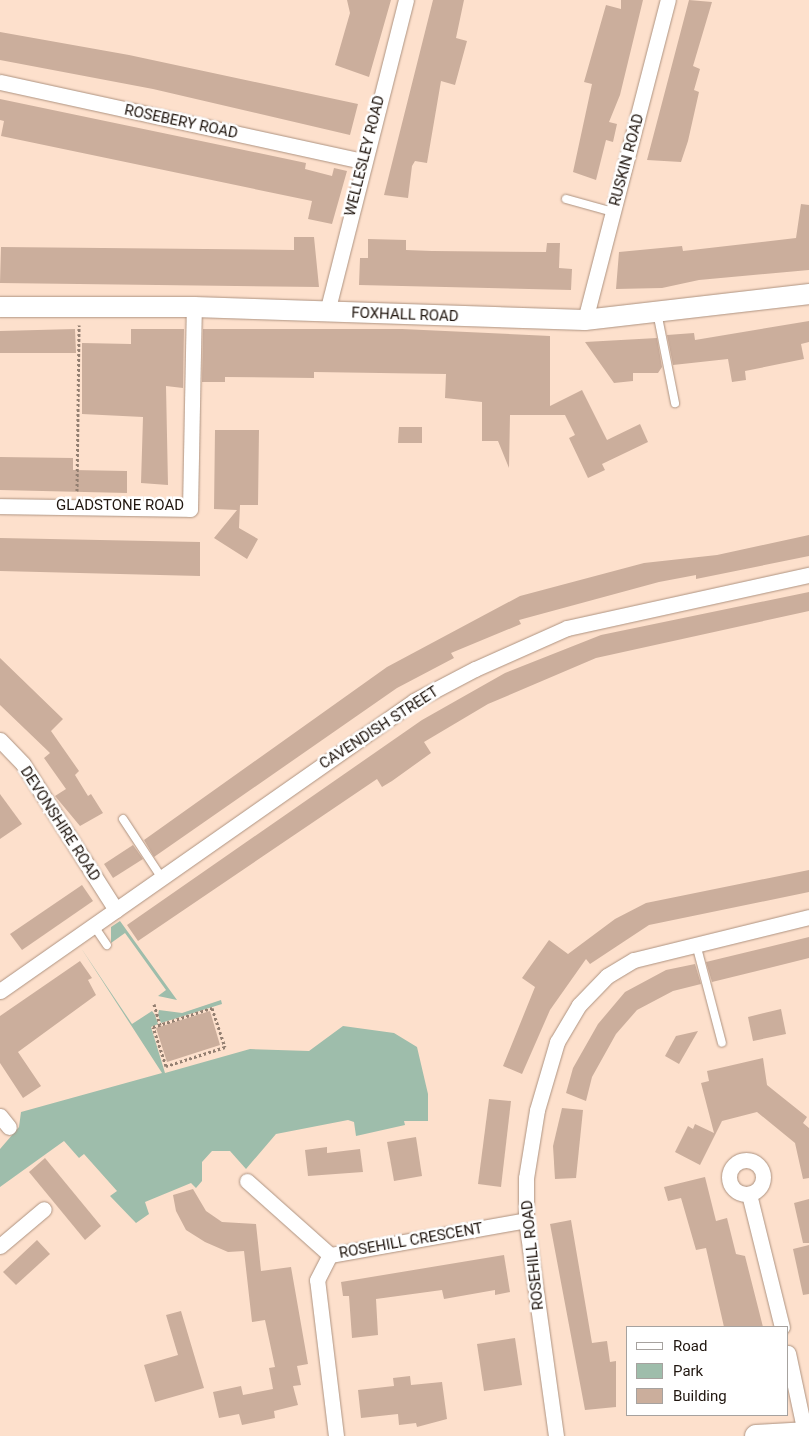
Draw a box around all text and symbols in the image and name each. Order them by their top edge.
street label: WELLESLEY ROAD [341,94,389,218]
street label: ROSEBERY ROAD [123,101,239,143]
street label: RUSKIN ROAD [606,112,648,208]
street label: FOXHALL ROAD [351,304,459,326]
street label: GLADSTONE ROAD [56,497,184,515]
street label: CAVENDISH STREET [316,683,442,773]
street label: DEVONSHIRE ROAD [16,763,104,885]
street label: ROSEHILL ROAD [518,1199,548,1311]
street label: ROSEHILL CRESCENT [338,1219,484,1263]
legend [626,1326,789,1416]
text: Road [673,1337,707,1355]
text: Park [673,1362,703,1380]
text: Building [673,1387,727,1405]

